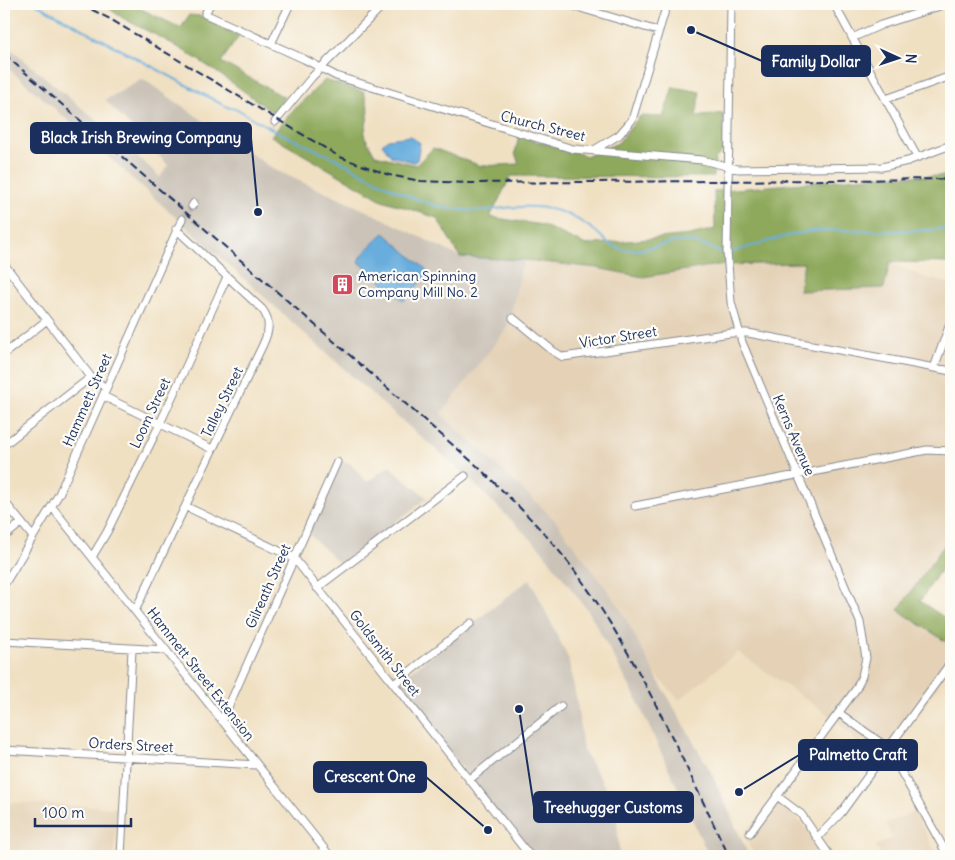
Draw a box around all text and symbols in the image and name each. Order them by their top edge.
north arrow [872,32,922,82]
callout: Family Dollar [762,46,870,76]
text: Family Dollar [772,52,861,72]
text: N [902,53,920,64]
street label: Church Street [499,107,588,145]
callout: Black Irish Brewing Company [31,123,251,153]
text: Black Irish Brewing Company [41,128,241,148]
place label: American Spinning Company Mill No. 2 [358,267,478,301]
building icon: American Spinning Company Mill No. 2 [330,272,354,296]
street label: Victor Street [578,322,658,352]
street label: Hammett Street [58,350,116,449]
street label: Talley Street [197,363,247,440]
street label: Loom Street [126,374,174,451]
street label: Kerns Avenue [769,392,819,478]
street label: Gilreath Street [241,541,295,631]
street label: Hammett Street Extension [143,604,259,744]
street label: Goldsmith Street [346,606,424,700]
street label: Orders Street [88,734,174,756]
callout: Palmetto Craft [799,740,917,770]
text: Palmetto Craft [809,745,908,764]
callout: Crescent One [314,762,426,792]
text: Crescent One [324,767,416,786]
callout: Treehugger Customs [534,792,693,822]
scale bar [35,795,131,827]
text: Treehugger Customs [543,798,683,818]
text: 100 m [42,803,84,822]

